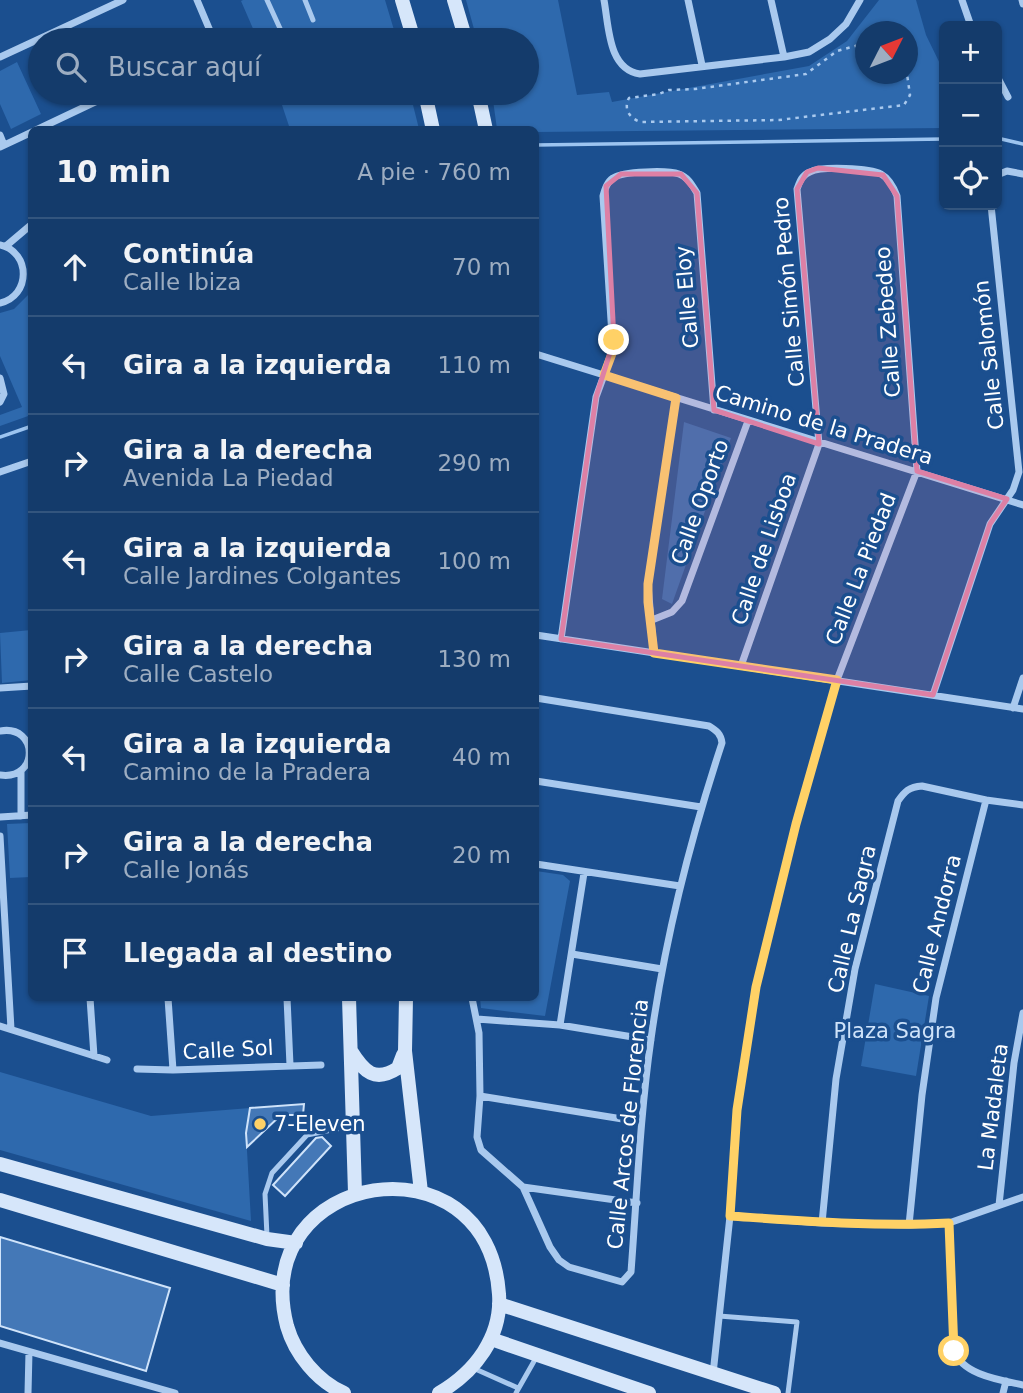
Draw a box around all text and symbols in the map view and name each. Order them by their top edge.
north arrow [855,21,918,84]
map controls [939,21,1002,210]
button: + [939,21,1002,84]
search box [28,28,539,105]
icon: search [52,48,90,86]
text: Buscar aquí [108,52,261,82]
button: − [939,84,1002,147]
button: locate [939,147,1002,210]
text: 10 min [56,154,171,189]
text: A pie · 760 m [357,159,511,185]
street label: Calle Simón Pedro [769,196,809,388]
text: Continúa [123,239,254,269]
street label: Calle Eloy [671,245,703,349]
street label: Calle Zebedeo [871,246,905,398]
icon: ahead [56,248,94,286]
text: 70 m [452,254,511,280]
text: Calle Ibiza [123,269,241,295]
street label: Calle Salomón [969,279,1009,431]
route end [598,324,629,355]
icon: left [56,346,94,384]
text: Gira a la izquierda [123,350,391,380]
text: 110 m [437,352,511,378]
street label: Camino de la Pradera [712,380,936,470]
text: Gira a la derecha [123,435,373,465]
street label: Calle Oporto [666,436,734,568]
icon: right [56,444,94,482]
text: 290 m [437,450,511,476]
text: Avenida La Piedad [123,465,334,491]
street label: Calle de Lisboa [727,470,801,628]
street label: Calle La Piedad [821,490,901,648]
text: Gira a la izquierda [123,533,391,563]
icon: left [56,542,94,580]
text: 100 m [437,548,511,574]
text: Calle Jardines Colgantes [123,563,401,589]
text: Gira a la derecha [123,631,373,661]
icon: right [56,640,94,678]
text: 130 m [437,646,511,672]
text: Calle Castelo [123,661,273,687]
text: Gira a la izquierda [123,729,391,759]
icon: left [56,738,94,776]
text: 40 m [452,744,511,770]
text: Camino de la Pradera [123,759,371,785]
text: Gira a la derecha [123,827,373,857]
icon: right [56,836,94,874]
text: 20 m [452,842,511,868]
street label: Calle La Sagra [823,843,881,995]
street label: Calle Andorra [908,852,966,996]
text: Calle Jonás [123,857,249,883]
icon: arrive [56,934,94,972]
text: Llegada al destino [123,938,392,968]
street label: Calle Arcos de Florencia [603,998,653,1250]
park label: Plaza Sagra [834,1019,956,1043]
street label: Calle Sol [182,1036,274,1064]
street label: La Madaleta [973,1042,1013,1172]
place label: 7-Eleven [274,1112,366,1136]
marker: 7-Eleven [252,1116,268,1132]
route start [938,1335,969,1366]

